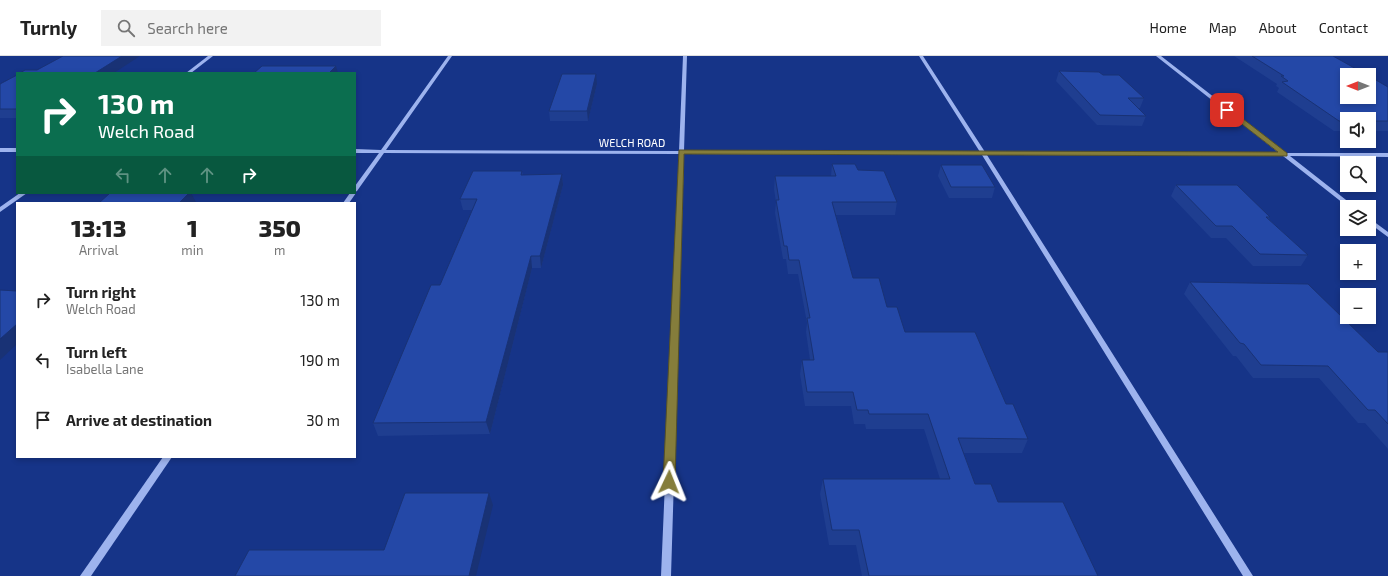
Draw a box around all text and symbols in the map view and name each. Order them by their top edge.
search box [101,10,381,46]
text: Turnly [20,16,77,39]
icon: search [115,17,137,39]
text: Search here [147,19,228,37]
text: Home [1150,19,1187,36]
text: Map [1209,19,1237,36]
text: About [1259,19,1297,36]
text: Contact [1319,19,1368,36]
north arrow [1340,68,1376,104]
map controls [1340,68,1376,324]
text: 130 m [98,86,174,120]
icon: right [32,88,84,140]
pin [1210,93,1244,127]
icon: arrive [1216,99,1238,121]
button: sound [1340,112,1376,148]
text: Welch Road [98,120,194,142]
street label: WELCH ROAD [599,136,665,149]
button: search [1340,156,1376,192]
icon: left [112,164,134,186]
icon: ahead [154,164,176,186]
icon: ahead [196,164,218,186]
icon: right [238,164,260,186]
button: layers [1340,200,1376,236]
text: 13:13 [71,213,126,242]
text: 1 [187,213,198,242]
text: 350 [258,213,301,242]
text: Arrival [79,242,118,258]
text: min [181,242,204,258]
text: m [274,242,285,258]
button: + [1340,244,1376,280]
text: Turn right [66,283,136,301]
button: − [1340,288,1376,324]
icon: right [32,289,54,311]
text: 130 m [300,291,340,309]
text: Welch Road [66,301,136,317]
text: Turn left [66,343,127,361]
icon: left [32,349,54,371]
text: 190 m [300,351,340,369]
text: Isabella Lane [66,361,144,377]
icon: arrive [32,409,54,431]
text: Arrive at destination [66,411,212,429]
text: 30 m [306,411,340,429]
position arrow [648,461,690,503]

